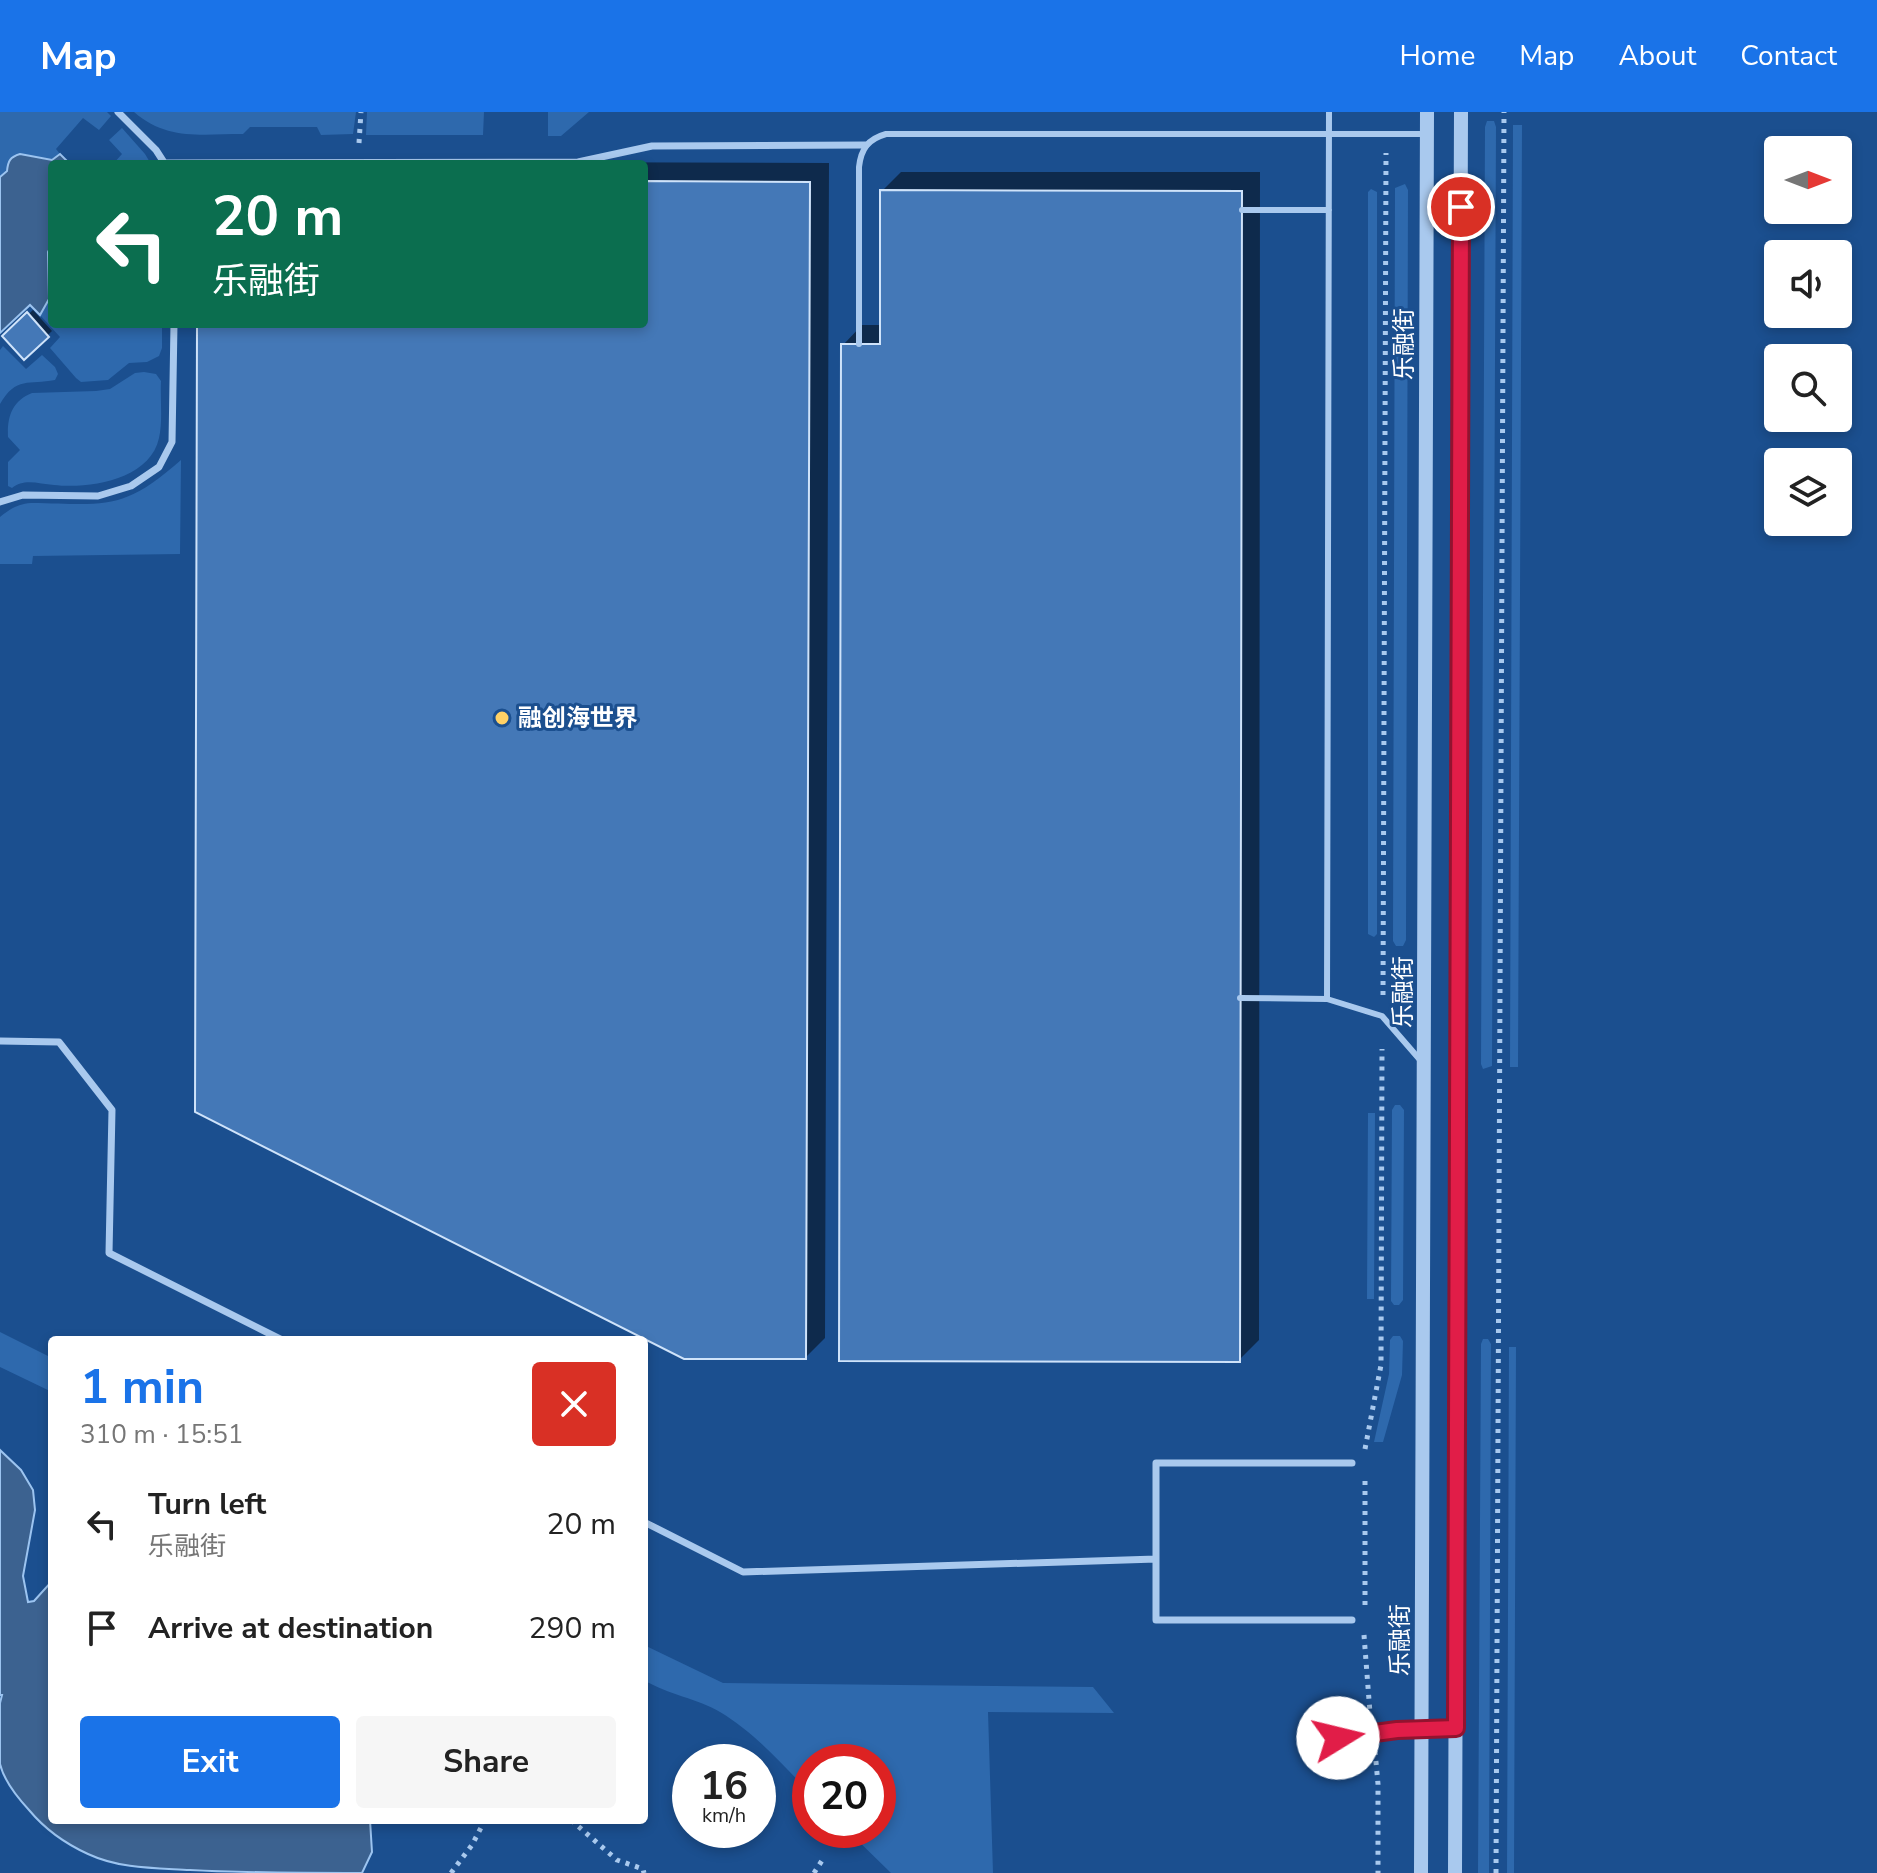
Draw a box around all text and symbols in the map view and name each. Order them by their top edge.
text: Map [40,31,117,82]
text: Home [1400,37,1475,75]
text: Map [1519,37,1574,75]
text: About [1618,37,1696,75]
text: Contact [1740,37,1837,75]
north arrow [1764,136,1852,224]
map controls [1764,136,1852,536]
pin [1427,173,1495,241]
text: 20 m [212,178,343,255]
icon: arrive [1439,185,1483,229]
icon: left [80,192,184,296]
button: sound [1764,240,1852,328]
text: 乐融街 [212,257,320,306]
street label: 乐融街 [1388,308,1420,380]
button: search [1764,344,1852,432]
button: layers [1764,448,1852,536]
place label: 融创海世界 [518,702,638,734]
marker: 融创海世界 [493,709,511,727]
street label: 乐融街 [1387,956,1419,1028]
text: 1 min [80,1354,204,1420]
button: close [532,1362,616,1446]
text: 310 m · 15:51 [80,1417,243,1452]
text: Turn left [148,1484,266,1525]
icon: left [80,1502,124,1546]
text: 20 m [547,1504,616,1545]
text: 乐融街 [148,1529,226,1564]
street label: 乐融街 [1384,1604,1416,1676]
icon: arrive [80,1606,124,1650]
text: Arrive at destination [148,1608,433,1649]
text: 290 m [529,1608,616,1649]
position arrow [1296,1696,1380,1780]
button: Exit [80,1716,340,1808]
button: Share [356,1716,616,1808]
speed limit sign: 20 [792,1744,896,1848]
text: 16 [700,1759,748,1813]
text: km/h [702,1802,746,1829]

